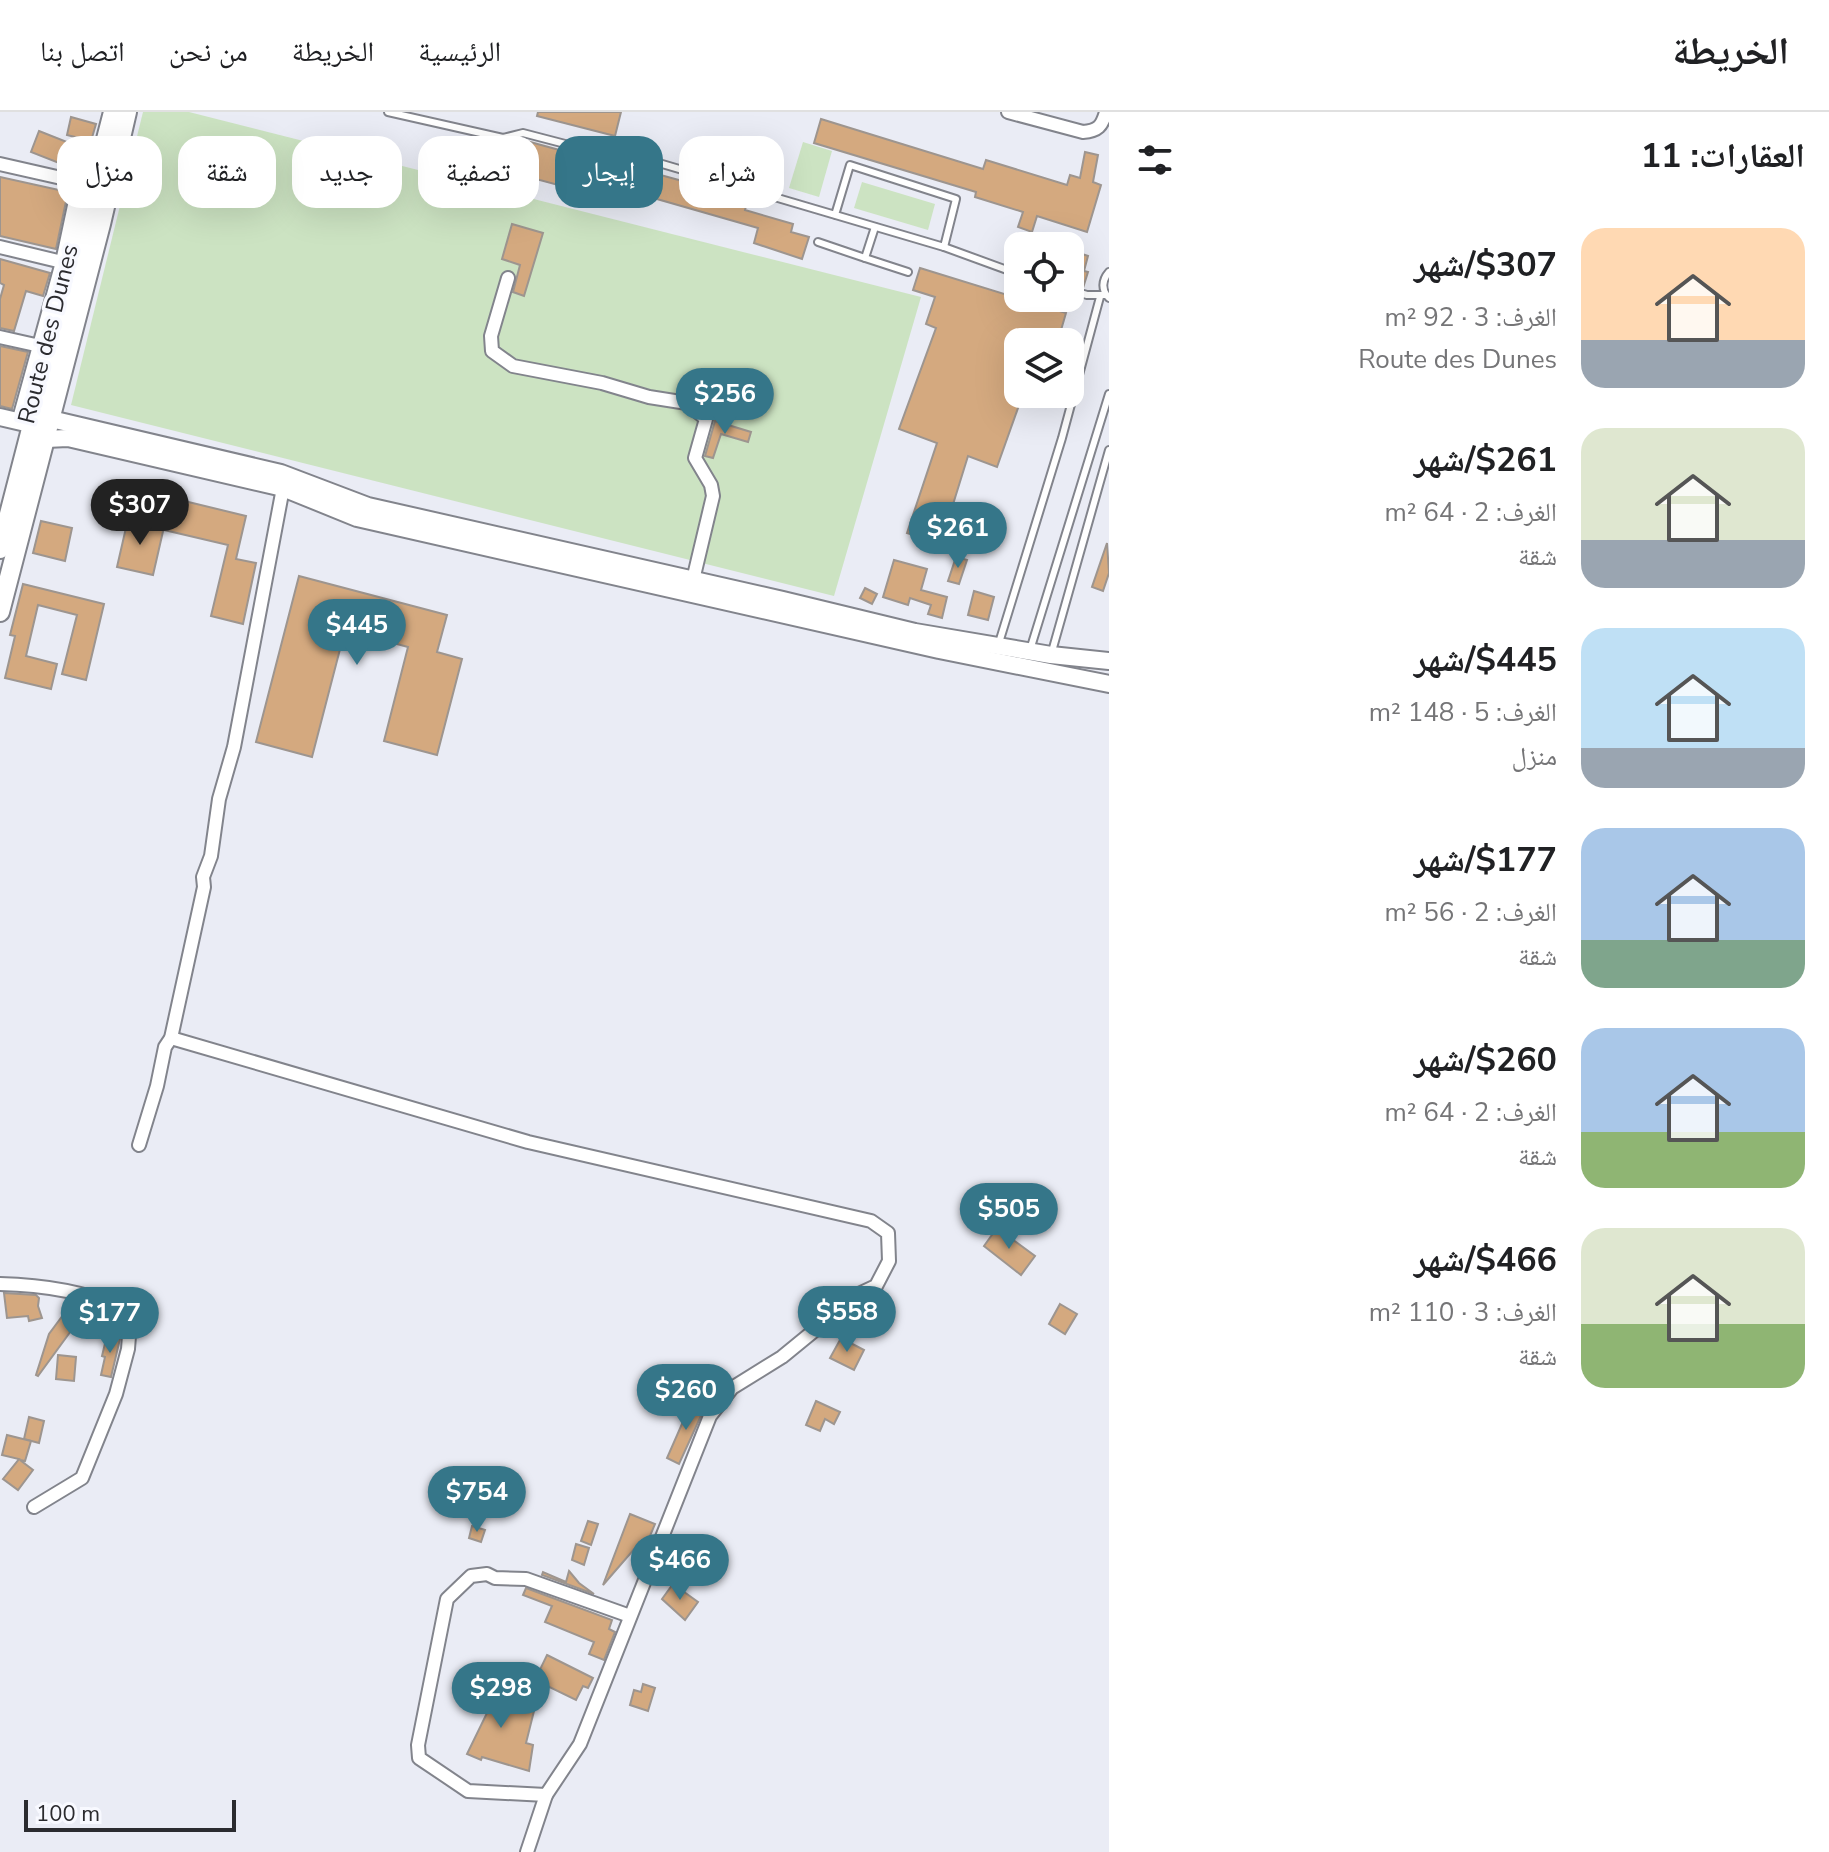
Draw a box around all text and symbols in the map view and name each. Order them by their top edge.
text: الخريطة [1672,26,1789,77]
text: اتصل بنا [40,33,125,71]
text: من نحن [169,33,248,71]
text: الخريطة [292,33,374,71]
text: الرئيسية [418,33,501,71]
text: العقارات: 11 [1641,133,1805,179]
chip: منزل [57,136,162,208]
chip: شقة [178,136,276,208]
chip: جديد [292,136,402,208]
chip: تصفية [418,136,539,208]
chip: إيجار [555,136,663,208]
chip: شراء [679,136,784,208]
icon: filters [1133,138,1177,182]
map controls [1004,232,1084,408]
button: locate [1004,232,1084,312]
street label: Route des Dunes [10,241,86,427]
text: $307/شهر [1414,242,1557,288]
icon: home [1645,260,1741,356]
text: الغرف: 3 · 92 m² [1384,300,1557,335]
button: layers [1004,328,1084,408]
text: Route des Dunes [1358,342,1557,377]
pin: $256 [678,368,772,436]
text: $256 [694,376,756,411]
text: $261/شهر [1414,437,1557,483]
icon: home [1645,460,1741,556]
pin: $307 [93,479,187,547]
text: $307 [109,487,171,522]
text: الغرف: 2 · 64 m² [1384,495,1557,530]
pin: $261 [911,502,1005,570]
text: $261 [927,510,989,545]
text: شقة [1518,539,1557,574]
pin: $445 [310,599,404,667]
text: $445 [326,607,388,642]
text: $445/شهر [1414,637,1557,683]
icon: home [1645,660,1741,756]
text: الغرف: 5 · 148 m² [1369,695,1557,730]
text: منزل [1512,739,1557,774]
text: $177/شهر [1414,837,1557,883]
icon: home [1645,860,1741,956]
text: الغرف: 2 · 56 m² [1384,895,1557,930]
text: شقة [1518,939,1557,974]
text: $260/شهر [1414,1037,1557,1083]
icon: home [1645,1060,1741,1156]
text: الغرف: 2 · 64 m² [1384,1095,1557,1130]
text: شقة [1518,1139,1557,1174]
pin: $505 [962,1183,1056,1251]
text: $505 [978,1191,1040,1226]
text: $466/شهر [1414,1237,1557,1283]
icon: home [1645,1260,1741,1356]
pin: $558 [800,1286,894,1354]
pin: $177 [63,1287,157,1355]
text: $558 [816,1294,878,1329]
text: $177 [79,1295,141,1330]
text: الغرف: 3 · 110 m² [1369,1295,1557,1330]
text: شقة [1518,1339,1557,1374]
pin: $260 [639,1364,733,1432]
text: $260 [655,1372,717,1407]
pin: $754 [430,1466,524,1534]
text: $754 [446,1474,508,1509]
pin: $466 [633,1534,727,1602]
text: $466 [649,1542,711,1577]
pin: $298 [454,1662,548,1730]
text: $298 [470,1670,532,1705]
scale bar [24,1796,236,1832]
text: 100 m [36,1799,100,1829]

